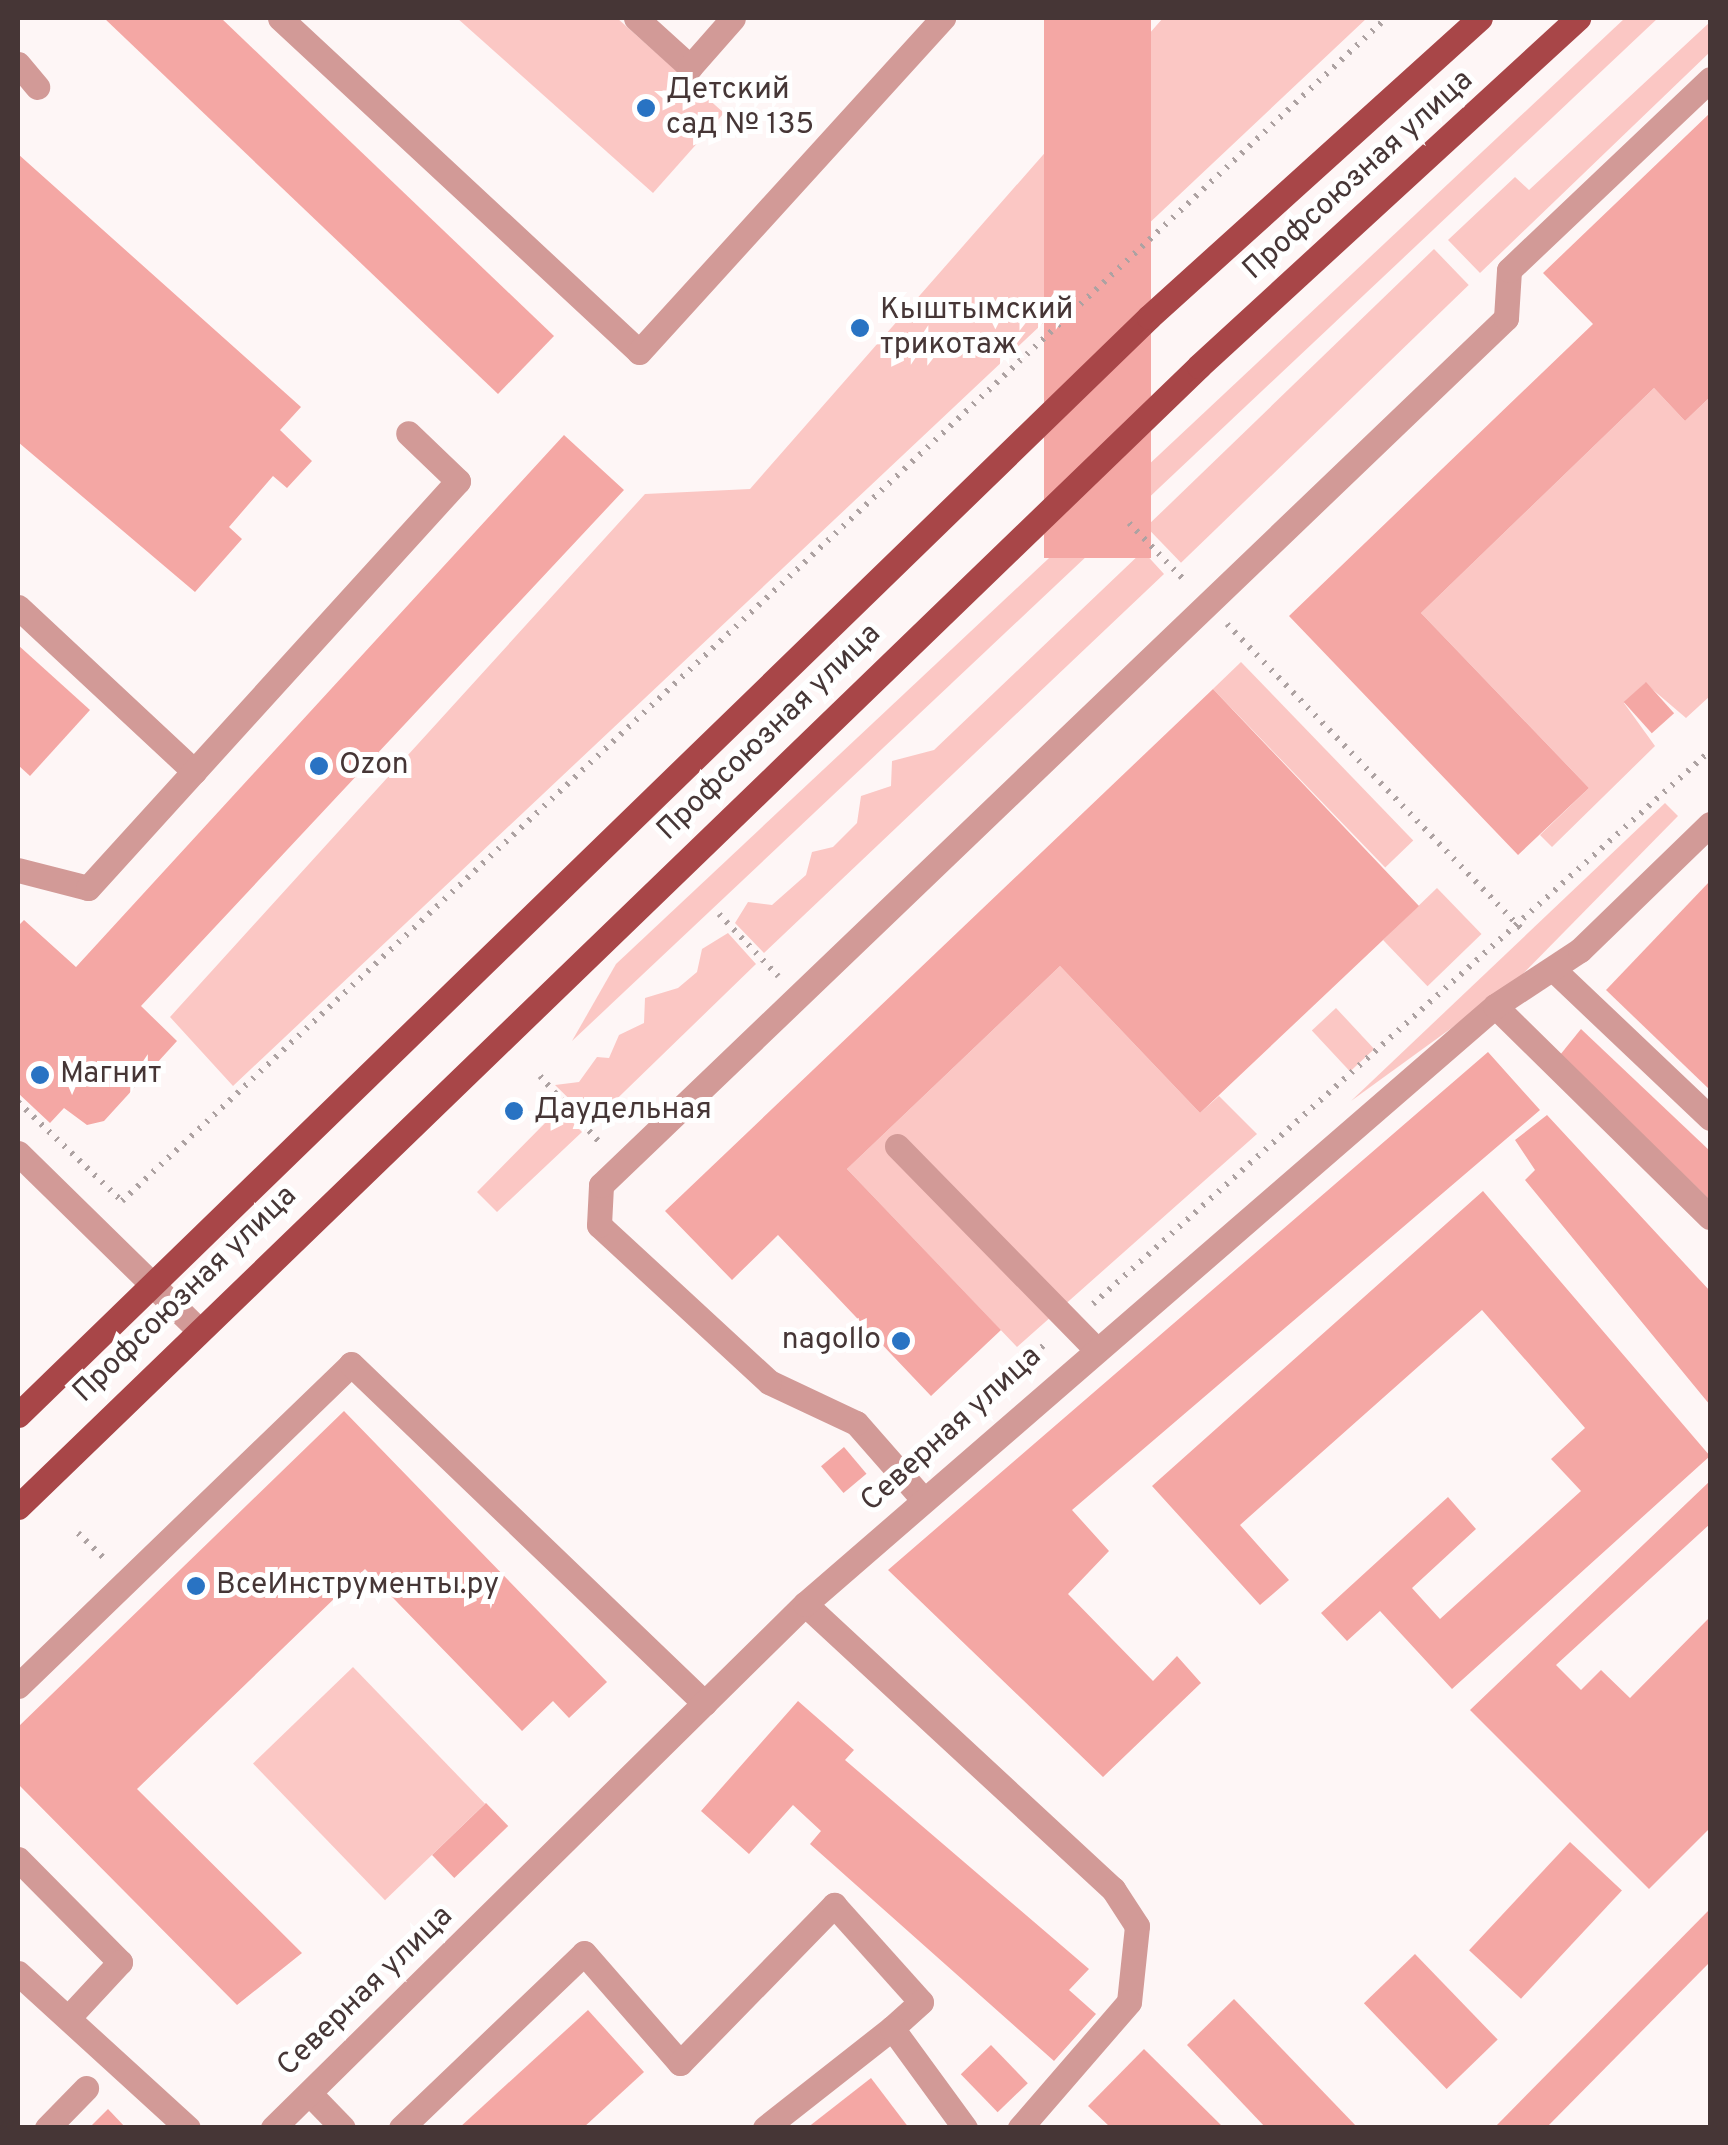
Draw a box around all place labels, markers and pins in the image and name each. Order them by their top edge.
place label: Детский сад № 135 [666,73,814,144]
marker: Детский сад № 135 [635,97,657,119]
place label: Кыштымский трикотаж [880,293,1073,364]
marker: Кыштымский трикотаж [849,317,871,339]
place label: Ozon [339,748,409,784]
marker: Ozon [308,755,330,777]
place label: Магнит [60,1057,162,1093]
marker: Магнит [29,1064,51,1086]
place label: Даудельная [534,1093,712,1129]
marker: Даудельная [503,1100,525,1122]
place label: nagollo [782,1323,881,1359]
marker: nagollo [890,1330,912,1352]
place label: ВсеИнструменты.ру [216,1568,499,1604]
marker: ВсеИнструменты.ру [185,1575,207,1597]

